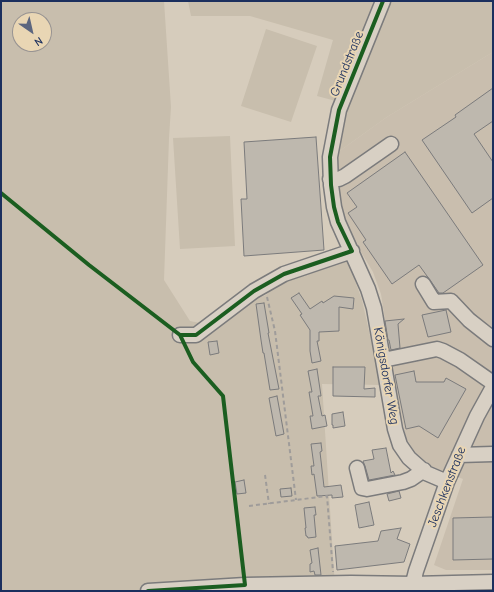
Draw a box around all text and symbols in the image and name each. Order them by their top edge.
north arrow [12,12,52,52]
street label: Grundstraße [327,29,367,99]
text: N [32,34,45,49]
street label: Königsdorfer Weg [370,326,402,426]
street label: Jeschkenstraße [425,445,469,529]

